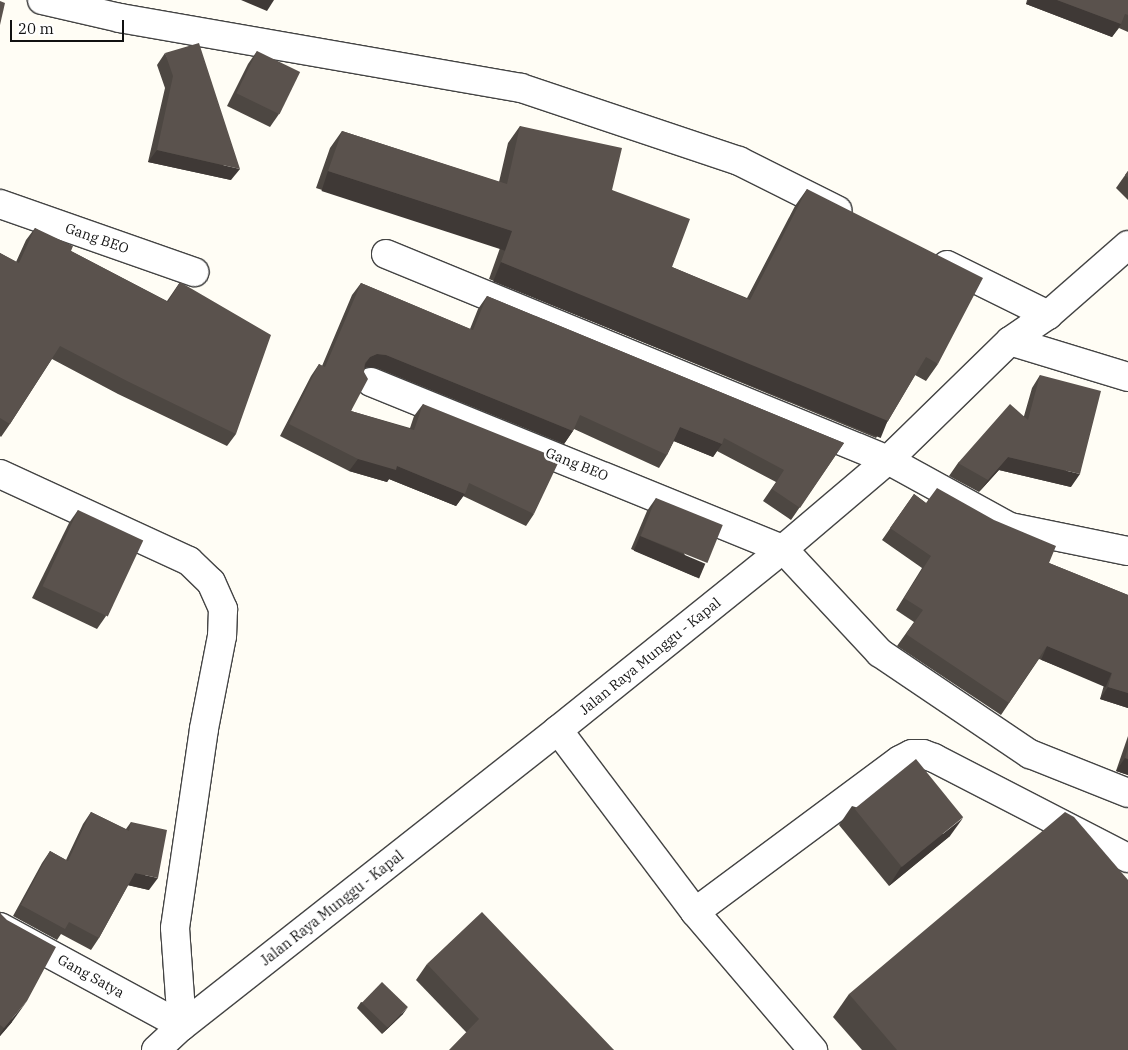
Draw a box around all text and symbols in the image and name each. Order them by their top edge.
scale bar [12,10,126,42]
text: 20 m [18,19,54,38]
street label: Gang BEO [63,219,131,257]
street label: Gang BEO [543,444,611,484]
street label: Jalan Raya Munggu - Kapal [576,594,724,718]
street label: Jalan Raya Munggu - Kapal [257,847,407,969]
street label: Gang Satya [55,951,127,1001]

